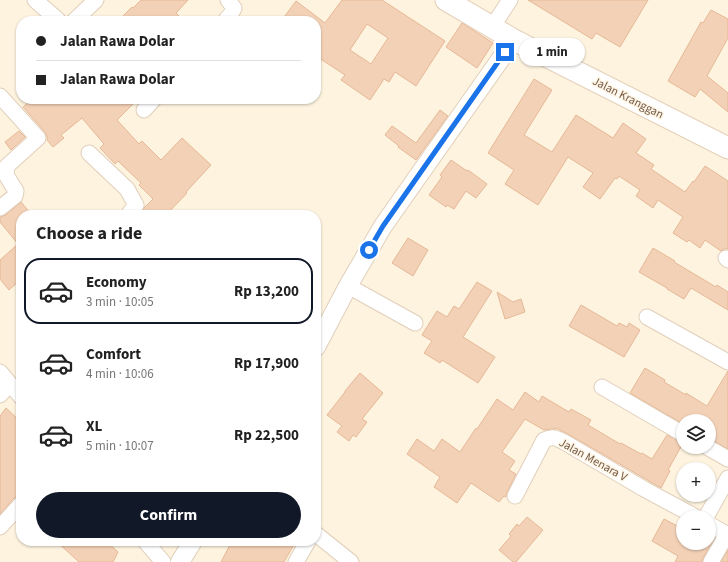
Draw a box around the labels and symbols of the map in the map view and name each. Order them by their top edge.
callout: 1 min [519,38,585,66]
route end [496,43,514,61]
street label: Jalan Kranggan [589,73,667,123]
route start [360,241,378,259]
street label: Jalan Menara V [556,434,631,486]

